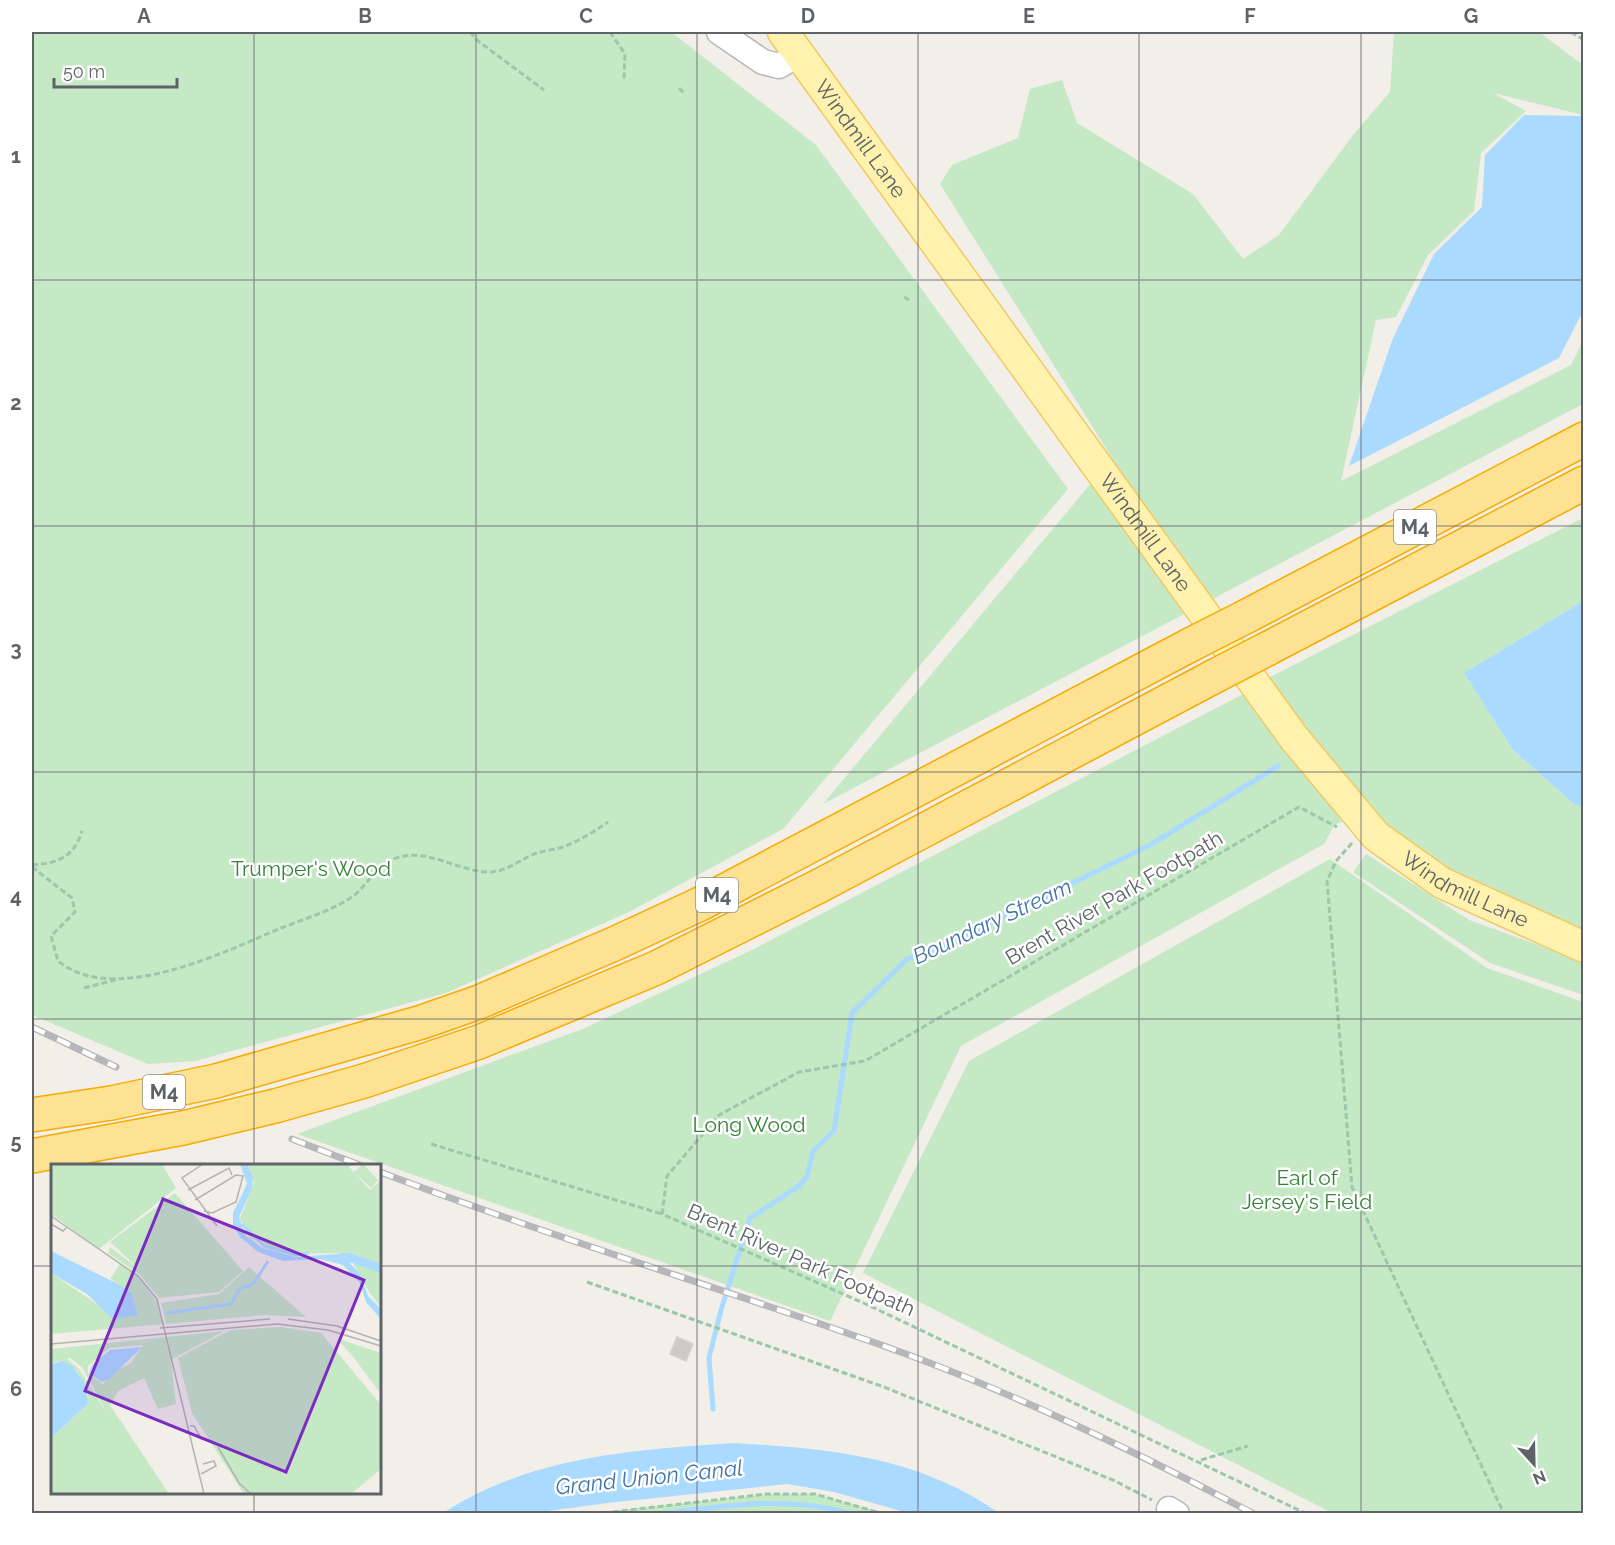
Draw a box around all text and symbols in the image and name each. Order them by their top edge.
text: A [137,4,151,28]
text: B [358,4,372,28]
text: C [579,4,593,28]
text: D [801,4,815,28]
text: E [1023,4,1035,28]
text: F [1244,4,1256,28]
text: G [1464,4,1478,28]
scale bar [54,51,177,89]
text: 50 m [63,61,105,82]
street label: Windmill Lane [810,75,912,203]
text: 1 [11,144,21,168]
text: 2 [10,391,22,415]
street label: Windmill Lane [1095,468,1197,596]
road number: M4 [1394,510,1436,544]
text: 3 [10,637,22,661]
street label: Brent River Park Footpath [1001,825,1227,970]
street label: Windmill Lane [1397,845,1533,932]
park label: Trumper's Wood [231,856,391,881]
water label: Boundary Stream [908,873,1076,969]
road number: M4 [696,878,738,912]
text: 4 [10,884,22,908]
road number: M4 [143,1075,185,1109]
park label: Long Wood [693,1112,805,1137]
text: 5 [10,1130,22,1154]
inset map [51,1164,381,1494]
park label: Earl of Jersey's Field [1242,1165,1372,1214]
street label: Brent River Park Footpath [683,1198,919,1321]
text: 6 [10,1377,22,1401]
north arrow [1504,1434,1564,1494]
water label: Grand Union Canal [554,1454,744,1500]
text: N [1530,1466,1549,1489]

